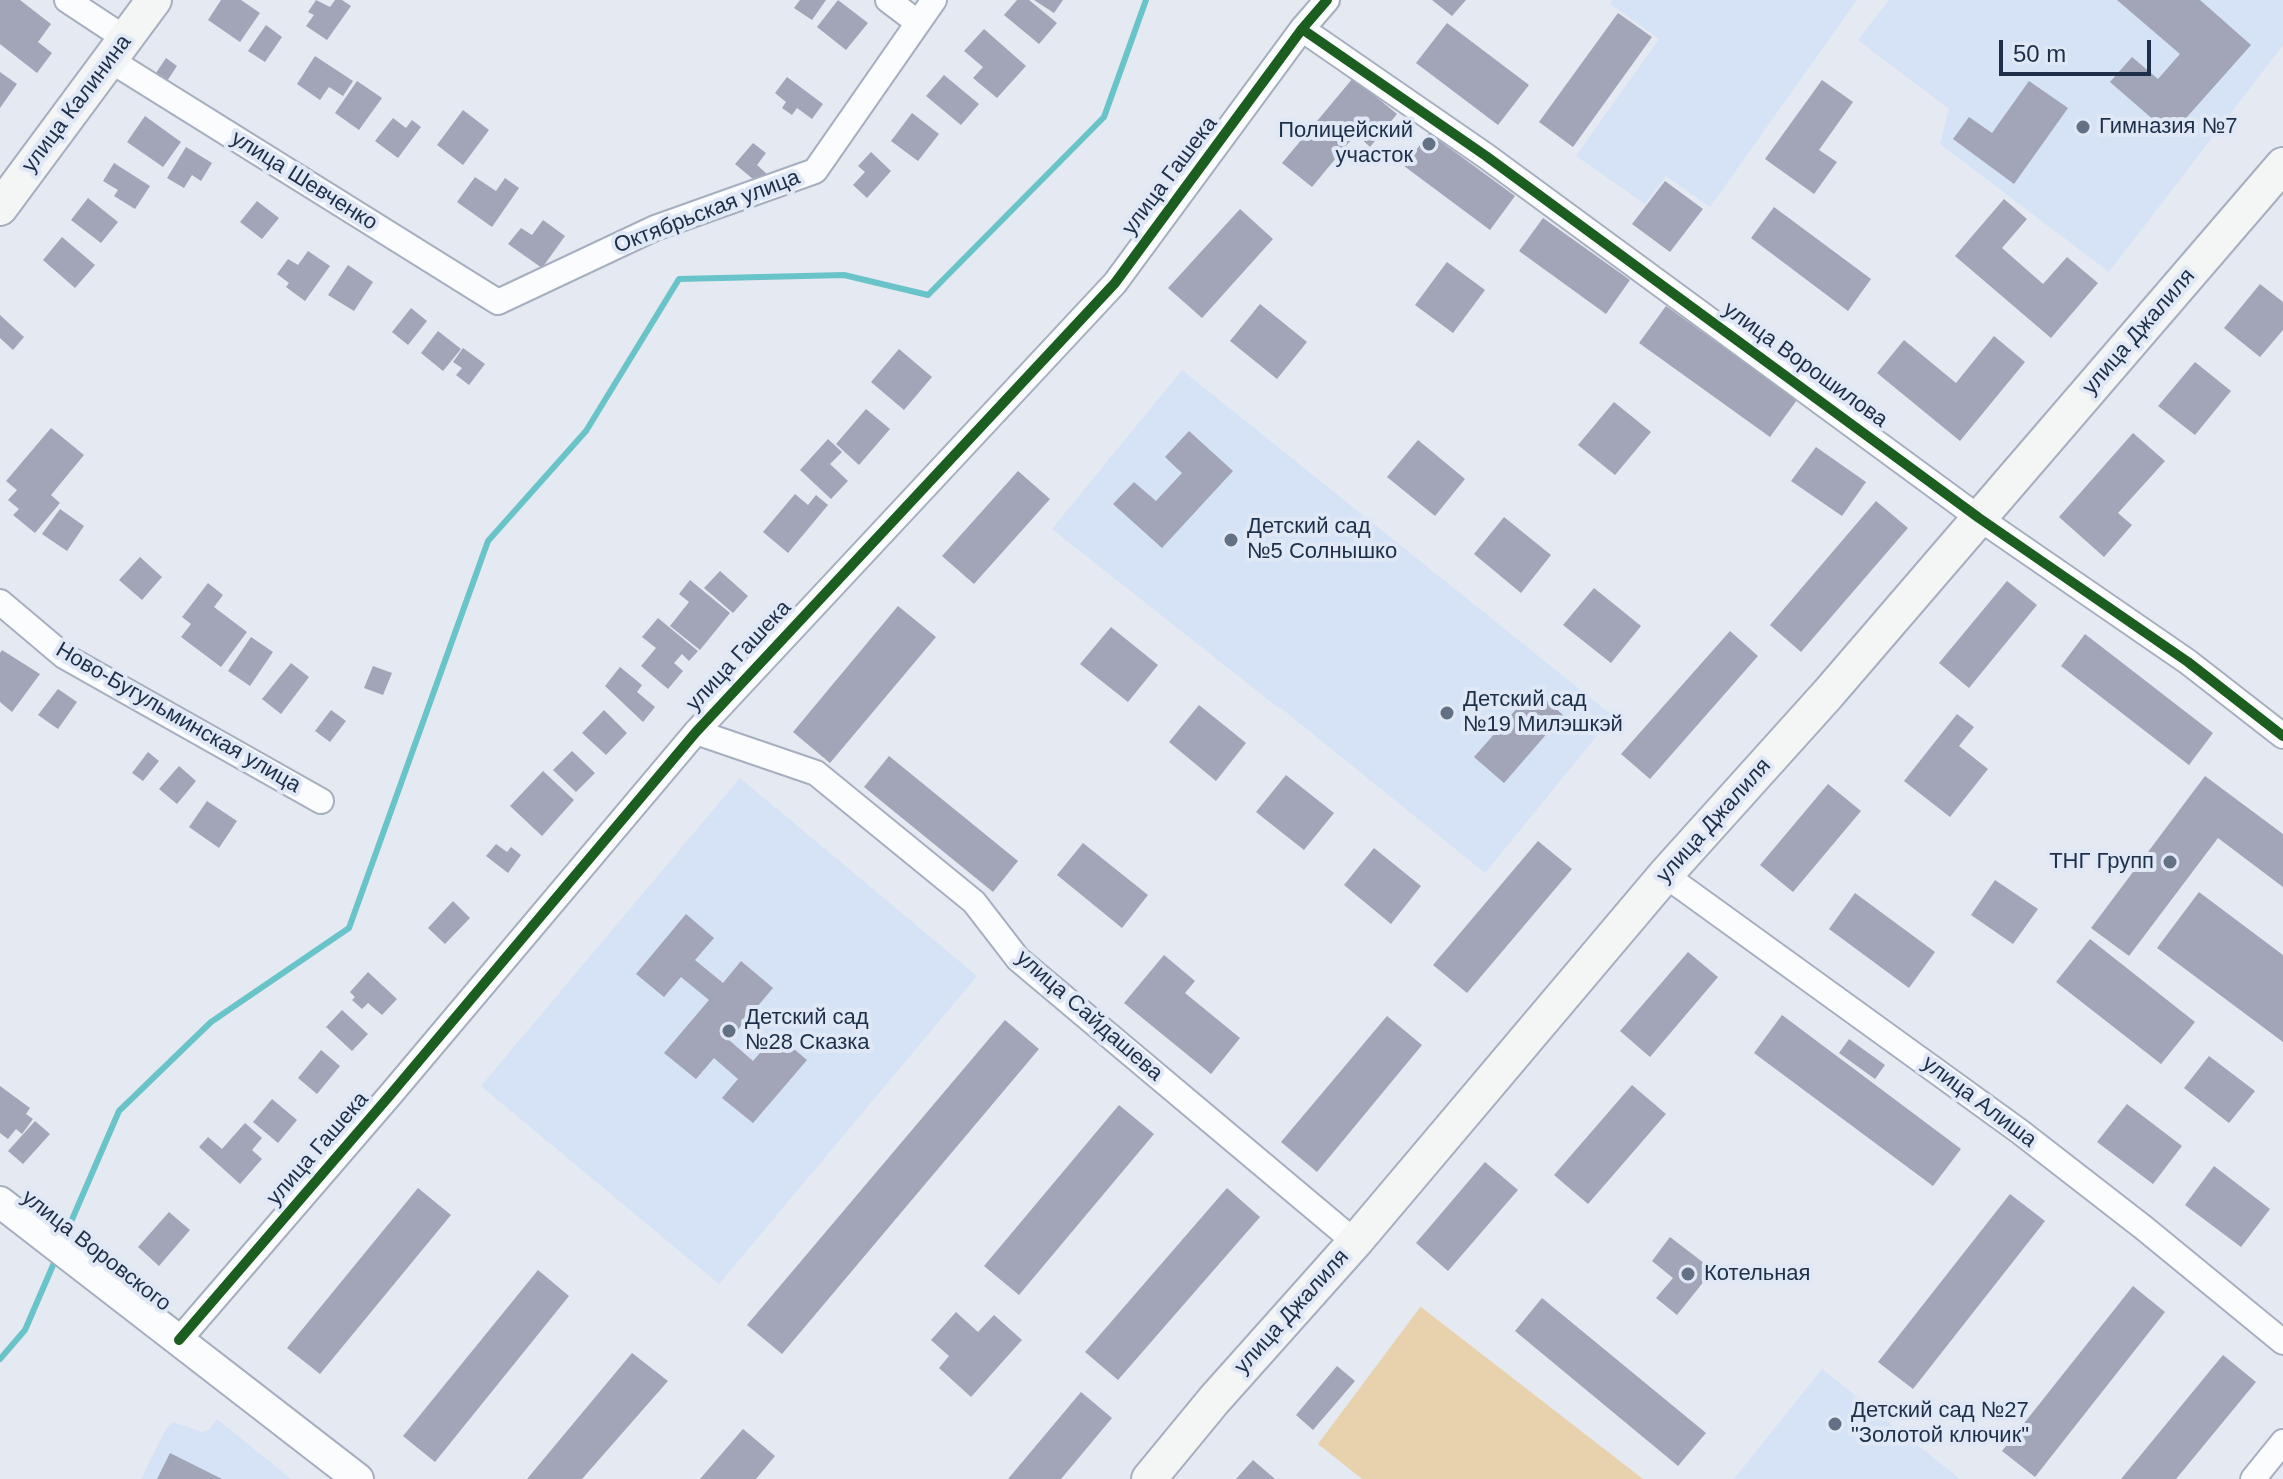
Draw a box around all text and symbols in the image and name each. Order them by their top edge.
scale bar [2003,24,2155,74]
street label: улица Калинина [17,30,137,178]
text: 50 m [2013,40,2066,67]
street label: улица Гашека [1117,111,1223,241]
place label: Гимназия №7 [2099,114,2237,140]
place label: Полицейский участок [1278,118,1413,170]
marker: Гимназия №7 [2074,118,2092,136]
street label: улица Шевченко [226,125,382,237]
marker: Полицейский участок [1420,135,1438,153]
street label: Октябрьская улица [610,164,804,260]
street label: улица Джалиля [2077,264,2201,400]
street label: улица Ворошилова [1718,296,1892,434]
place label: Детский сад №5 Солнышко [1247,514,1397,566]
marker: Детский сад №5 Солнышко [1222,531,1240,549]
street label: улица Гашека [681,595,797,717]
street label: Ново-Бугульминская улица [51,637,305,799]
place label: Детский сад №19 Милэшкэй [1463,687,1623,738]
marker: Детский сад №19 Милэшкэй [1438,704,1456,722]
street label: улица Джалиля [1651,753,1777,889]
place label: ТНГ Групп [2049,849,2154,875]
marker: ТНГ Групп [2161,853,2179,871]
street label: улица Сайдашева [1010,945,1168,1087]
place label: Детский сад №28 Сказка [745,1005,870,1056]
marker: Детский сад №28 Сказка [720,1022,738,1040]
street label: улица Алиша [1917,1050,2041,1154]
street label: улица Гашека [262,1087,374,1211]
street label: улица Воровского [16,1184,176,1318]
street label: улица Джалиля [1229,1244,1355,1380]
place label: Котельная [1704,1261,1810,1287]
marker: Котельная [1679,1265,1697,1283]
place label: Детский сад №27 "Золотой ключик" [1851,1398,2029,1450]
marker: Детский сад №27 "Золотой ключик" [1826,1415,1844,1433]

